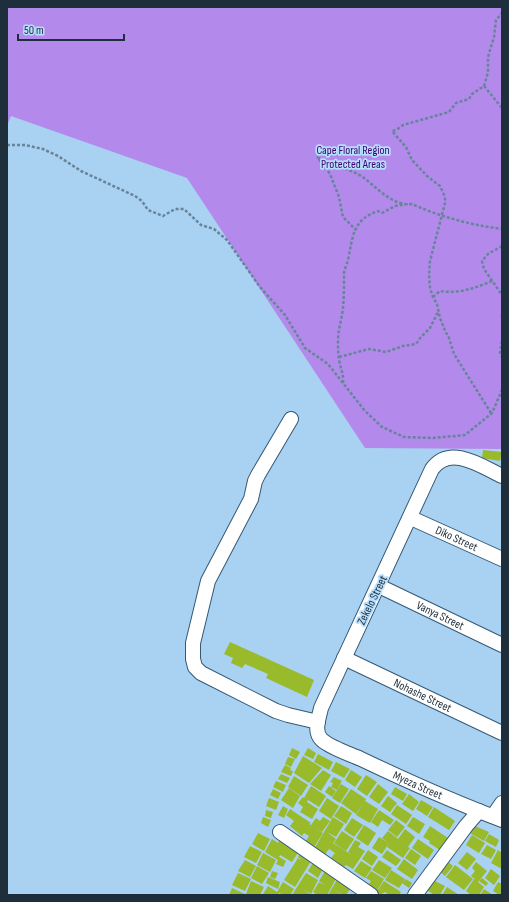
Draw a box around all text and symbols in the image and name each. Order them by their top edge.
scale bar [18,16,124,42]
text: 50 m [24,23,44,38]
park label: Cape Floral Region Protected Areas [316,143,390,172]
street label: Diko Street [433,523,480,555]
street label: Zekelo Street [354,573,391,627]
street label: Vanya Street [414,598,467,634]
street label: Nohashe Street [391,676,454,716]
street label: Myeza Street [390,768,445,803]

